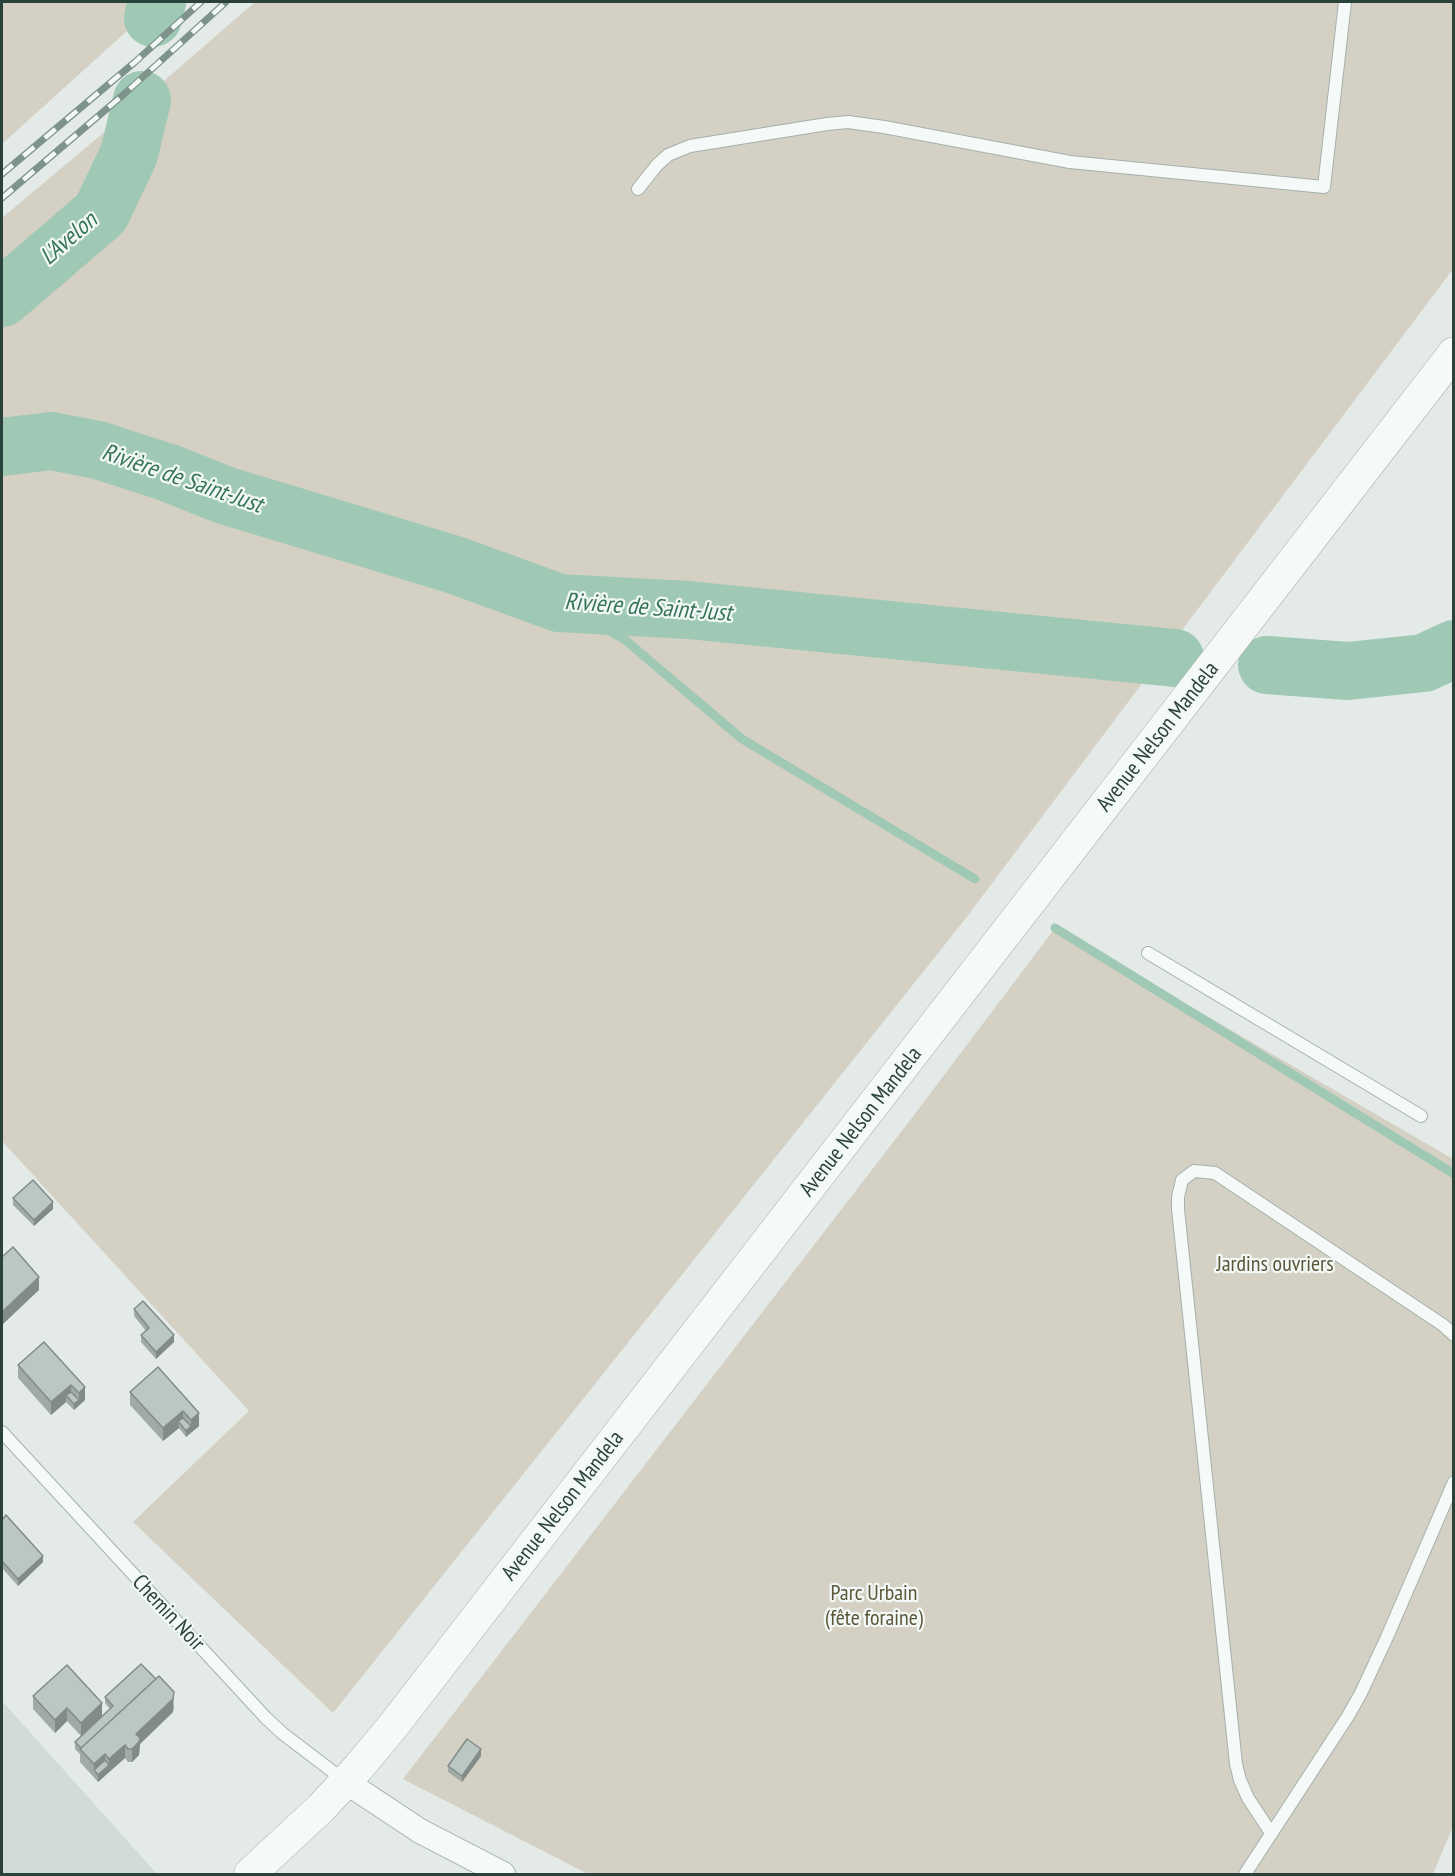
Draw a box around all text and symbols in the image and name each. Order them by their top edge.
water label: L'Avelon [35,207,103,271]
water label: Rivière de Saint-Just [98,438,266,520]
water label: Rivière de Saint-Just [563,588,733,628]
street label: Avenue Nelson Mandela [1091,657,1225,817]
street label: Avenue Nelson Mandela [794,1042,928,1202]
park label: Jardins ouvriers [1216,1252,1334,1278]
street label: Avenue Nelson Mandela [496,1426,630,1586]
street label: Chemin Noir [126,1569,210,1657]
park label: Parc Urbain (fête foraine) [825,1581,923,1633]

